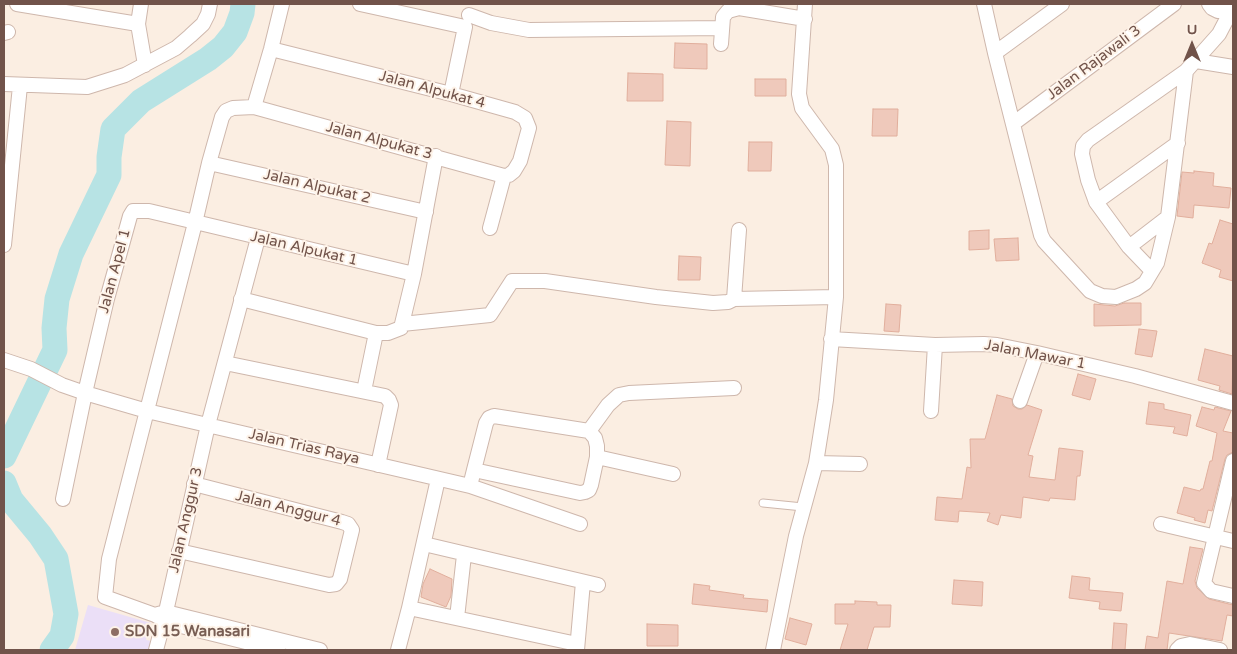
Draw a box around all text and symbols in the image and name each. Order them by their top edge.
north arrow [1167,20,1217,70]
text: U [1187,21,1197,38]
street label: Jalan Rajawali 3 [1044,22,1144,104]
street label: Jalan Alpukat 4 [377,67,487,113]
street label: Jalan Alpukat 3 [324,118,434,164]
street label: Jalan Alpukat 2 [262,166,372,208]
street label: Jalan Apel 1 [95,227,135,315]
street label: Jalan Alpukat 1 [249,228,359,270]
street label: Jalan Mawar 1 [983,336,1087,374]
street label: Jalan Trias Raya [247,425,361,469]
street label: Jalan Anggur 3 [165,465,207,575]
street label: Jalan Anggur 4 [233,487,343,531]
place label: SDN 15 Wanasari [125,623,250,641]
marker: SDN 15 Wanasari [109,626,121,638]

